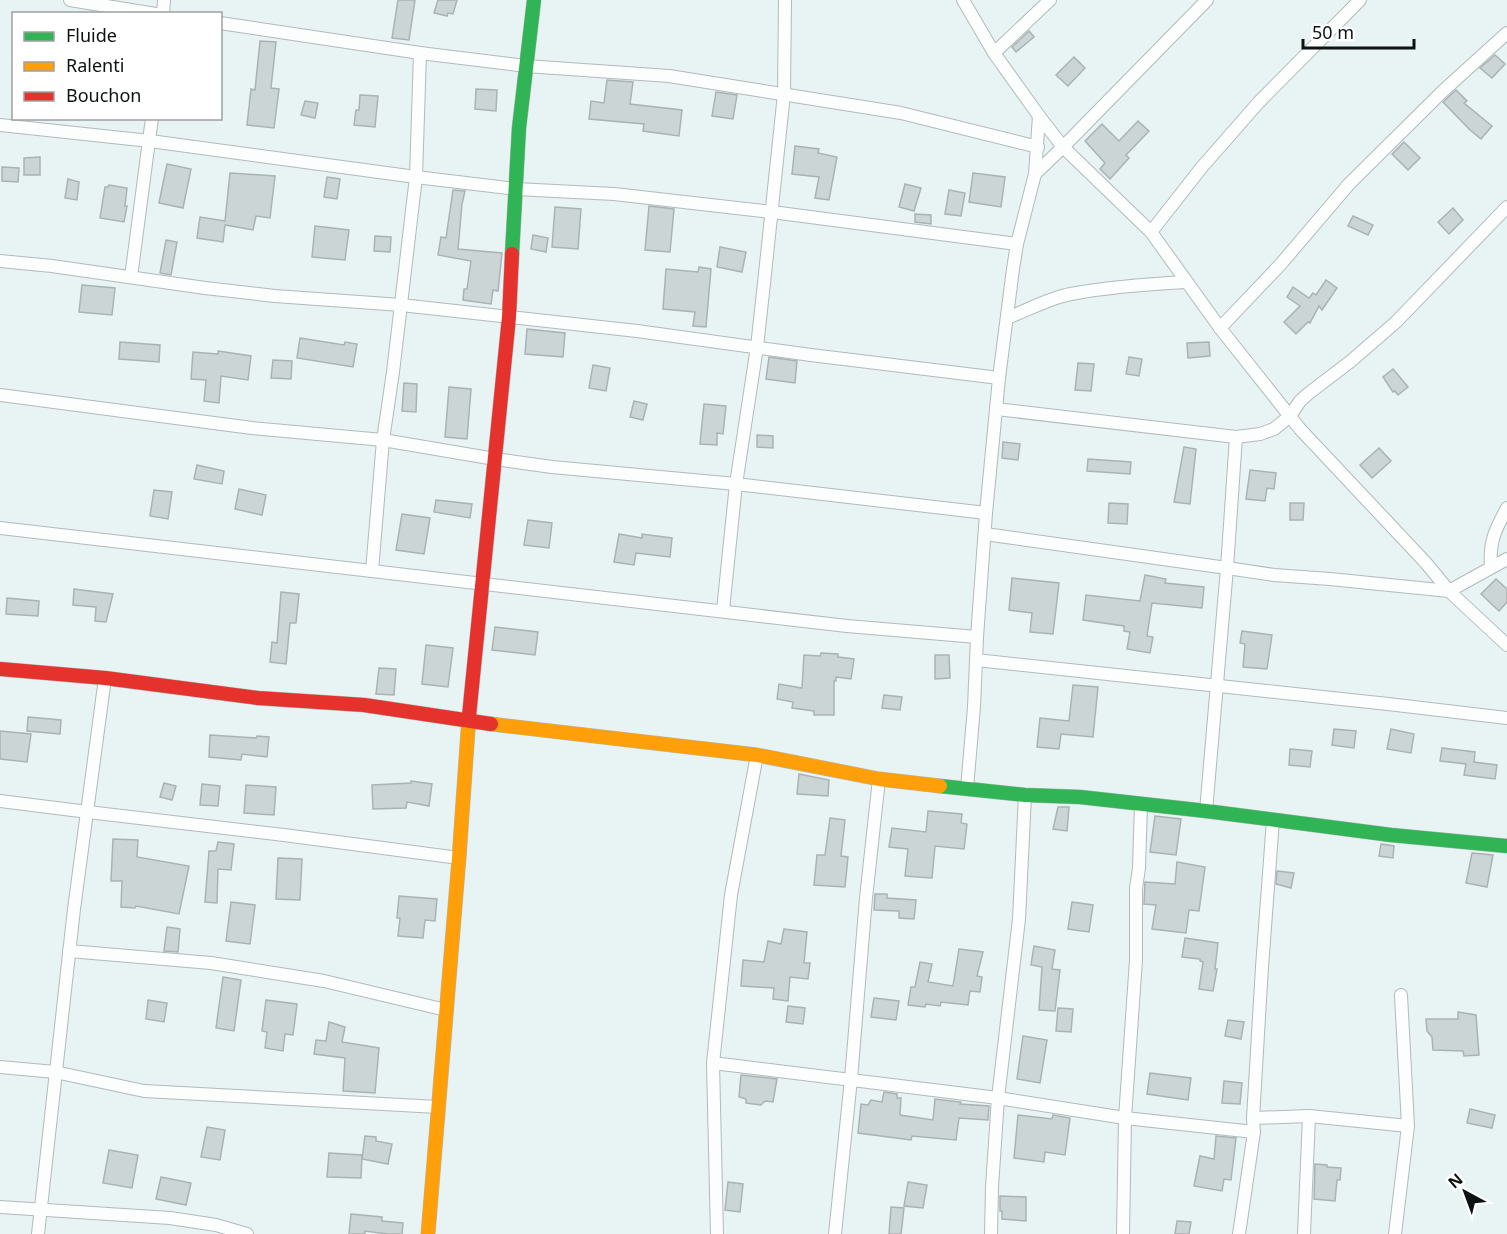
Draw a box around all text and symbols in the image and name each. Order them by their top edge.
legend [12,12,222,120]
scale bar [1303,12,1414,50]
text: 50 m [1312,20,1354,44]
text: Fluide [66,23,117,47]
text: Ralenti [66,53,124,77]
text: Bouchon [66,83,142,107]
north arrow [1435,1162,1495,1222]
text: N [1443,1168,1467,1193]

